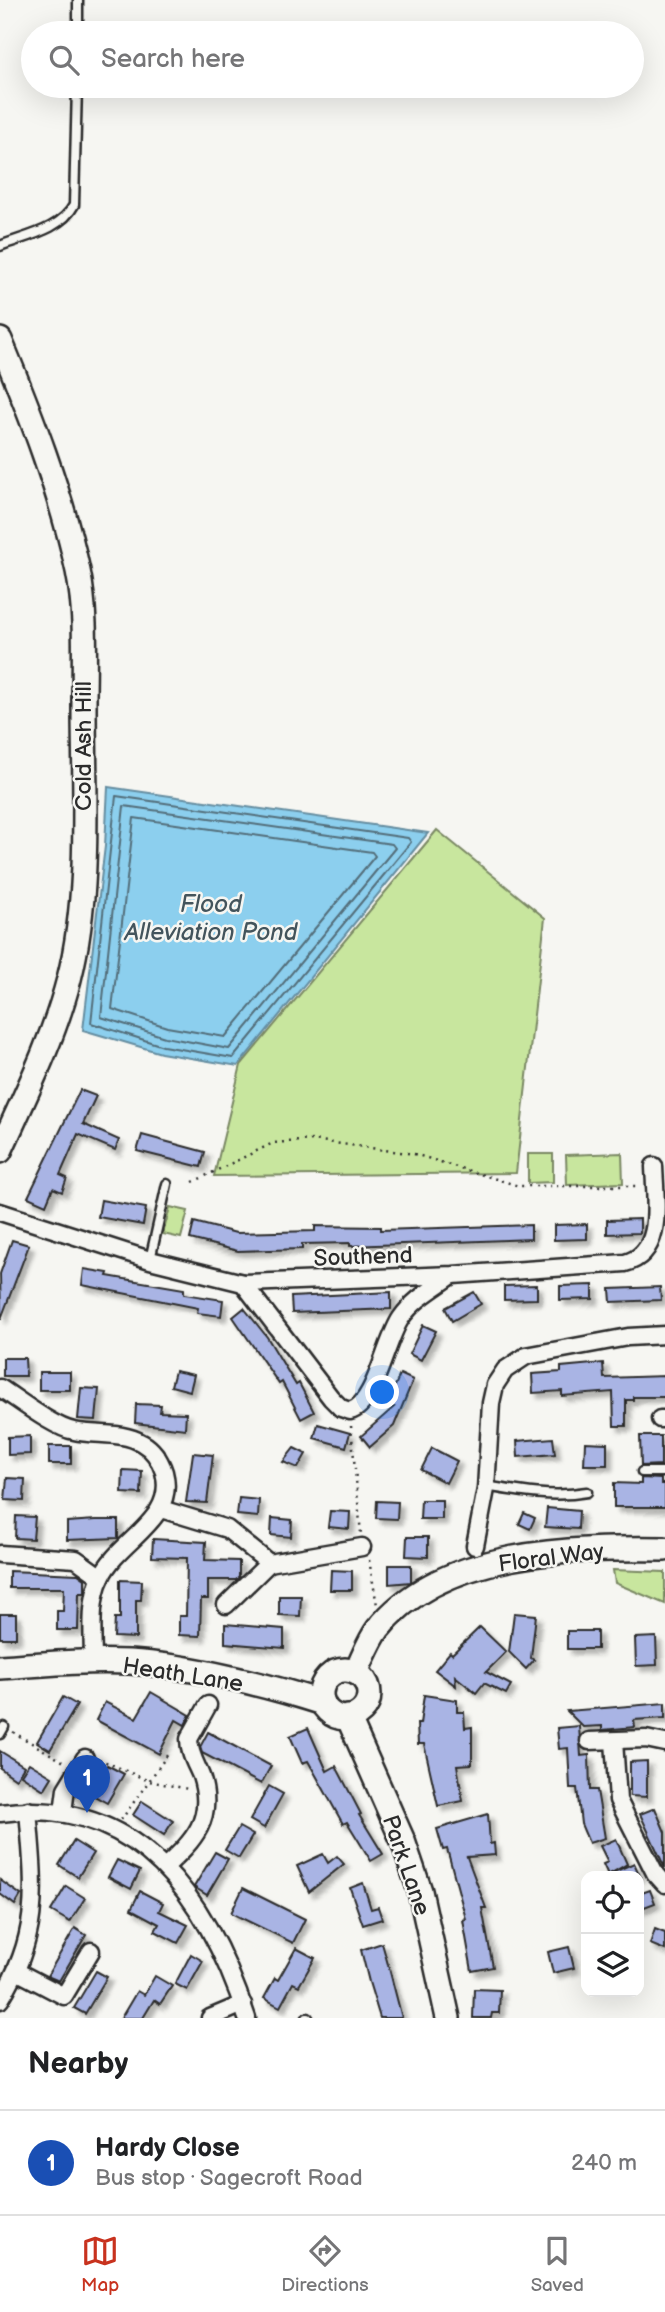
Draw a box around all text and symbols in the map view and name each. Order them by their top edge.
search box [21,21,644,98]
icon: search [45,41,83,79]
text: Search here [101,44,245,75]
street label: Cold Ash Hill [70,681,98,811]
water label: Flood Alleviation Pond [124,890,299,947]
street label: Southend [313,1241,413,1273]
your location [365,1375,399,1409]
street label: Floral Way [497,1538,606,1578]
street label: Heath Lane [121,1652,245,1698]
pin: 1 [64,1755,110,1813]
street label: Park Lane [376,1811,436,1919]
map controls [581,1871,644,1997]
button: locate [581,1871,644,1934]
button: layers [581,1934,644,1997]
text: Nearby [28,2046,128,2082]
text: Hardy Close [95,2133,240,2164]
text: 1 [46,2149,56,2177]
text: 240 m [571,2149,637,2177]
text: Bus stop · Sagecroft Road [95,2164,363,2192]
tab: Map [81,2232,119,2297]
tab: Directions [281,2232,369,2297]
tab: Saved [531,2232,584,2297]

